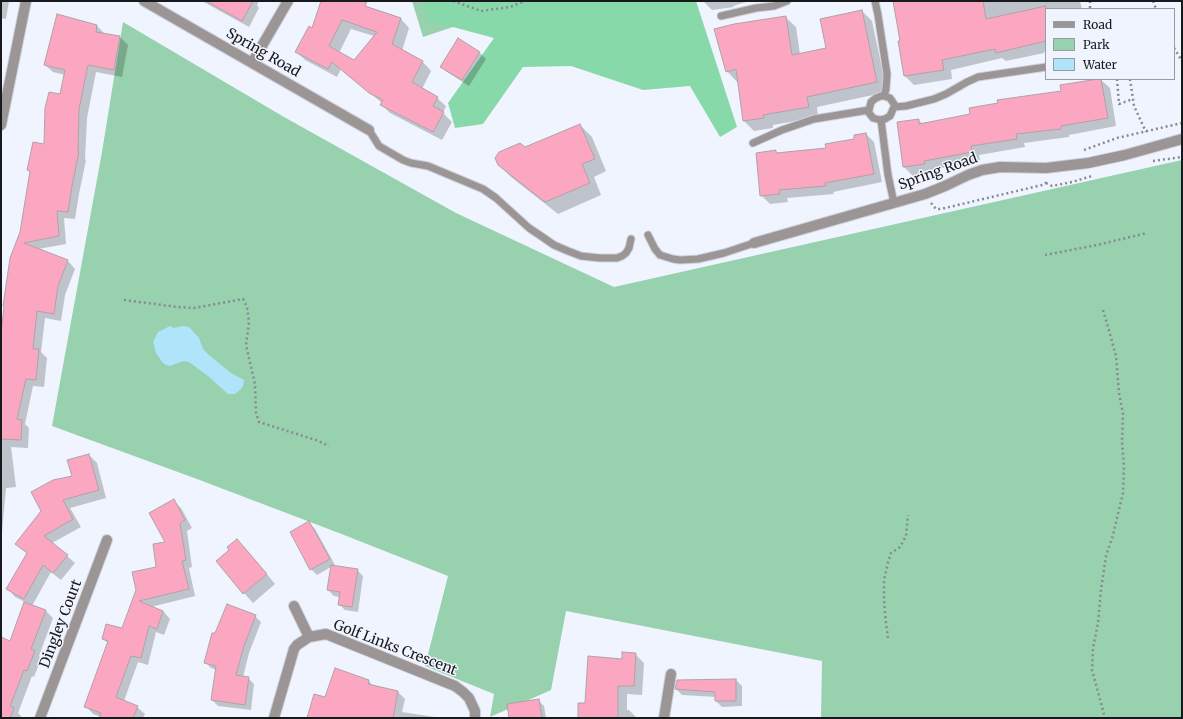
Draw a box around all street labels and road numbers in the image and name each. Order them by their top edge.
street label: Spring Road [223,25,303,81]
street label: Spring Road [896,150,980,194]
street label: Dingley Court [36,577,86,671]
street label: Golf Links Crescent [331,617,459,679]

